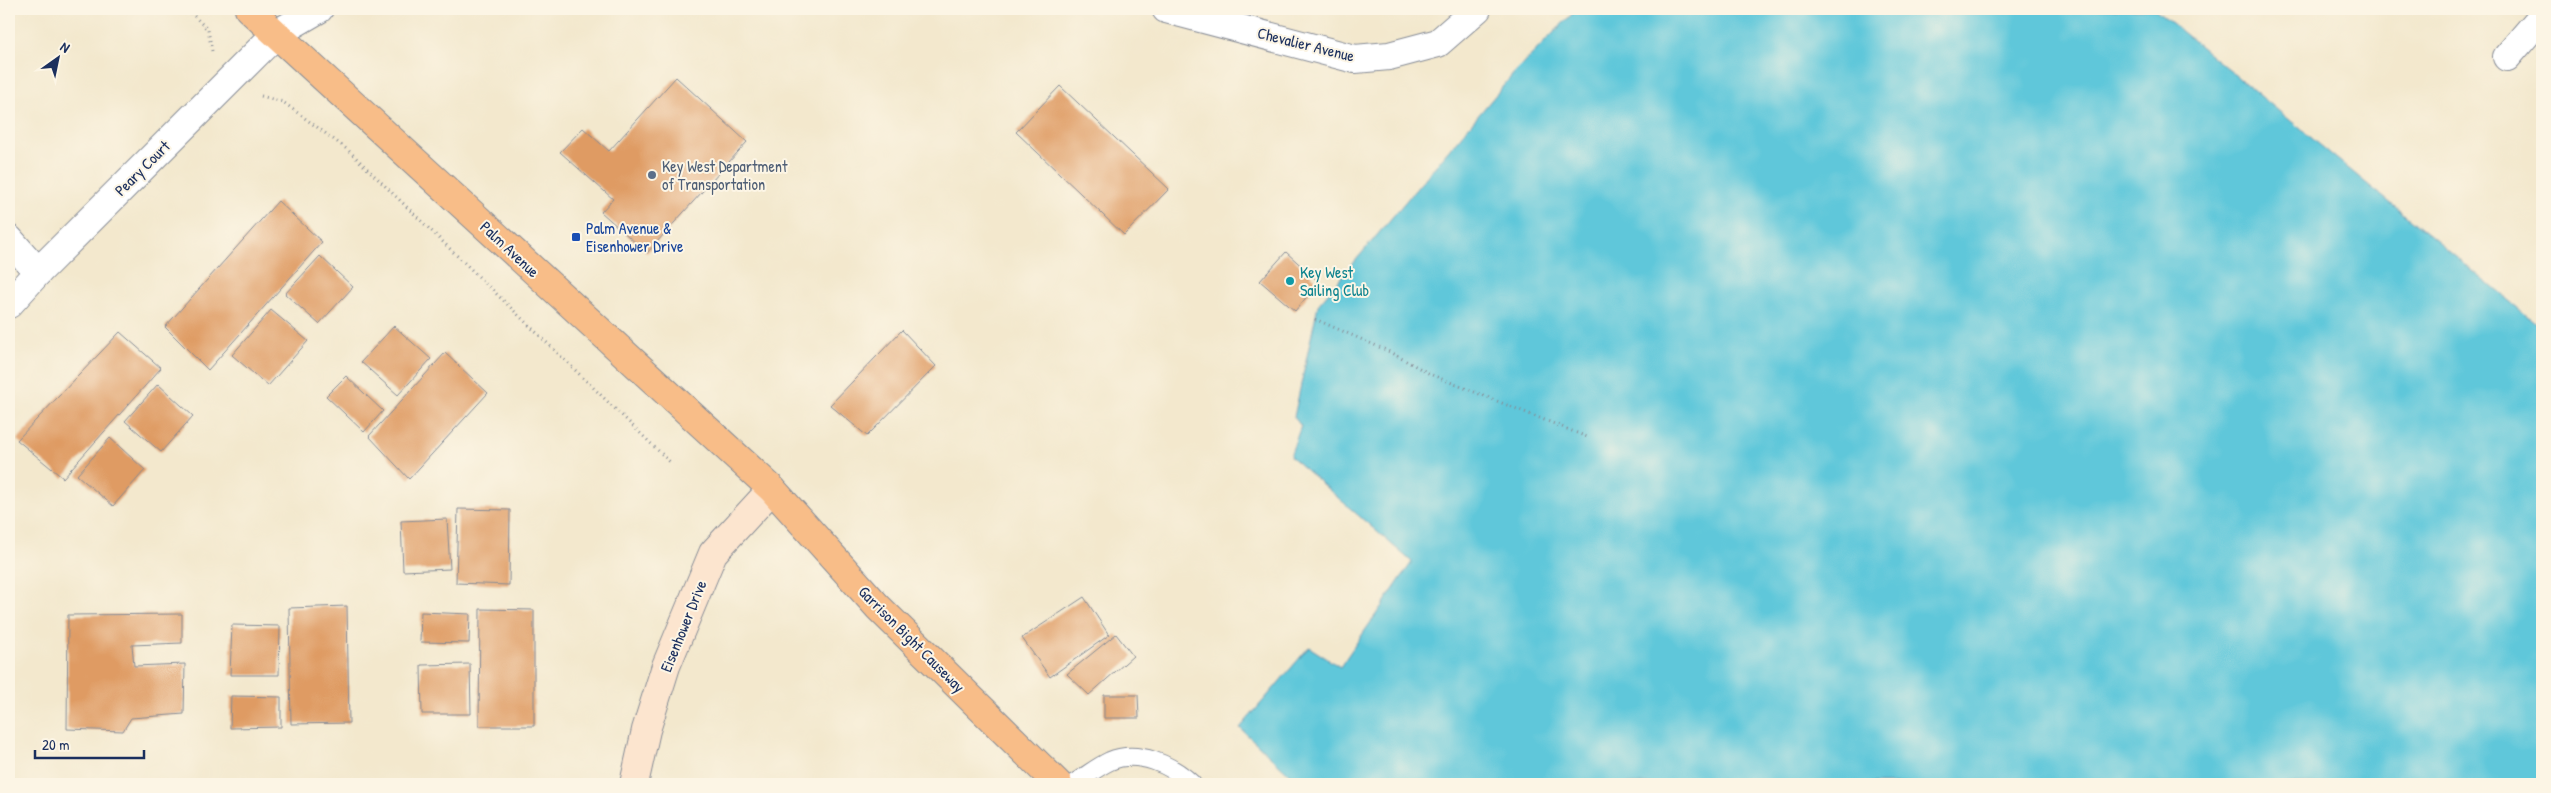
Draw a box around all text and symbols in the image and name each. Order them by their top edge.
street label: Chevalier Avenue [1255,21,1357,67]
north arrow [32,32,82,82]
text: N [57,37,74,57]
street label: Peary Court [109,135,175,201]
place label: Key West Department of Transportation [662,155,788,195]
marker: Key West Department of Transportation [646,169,658,181]
street label: Palm Avenue [476,216,545,282]
place label: Palm Avenue & Eisenhower Drive [586,217,684,257]
marker: Palm Avenue & Eisenhower Drive [570,231,582,243]
place label: Key West Sailing Club [1300,261,1369,301]
marker: Key West Sailing Club [1284,275,1296,287]
street label: Eisenhower Drive [655,576,712,675]
street label: Garrison Bight Causeway [854,581,970,697]
scale bar [35,728,144,760]
text: 20 m [42,734,69,755]

